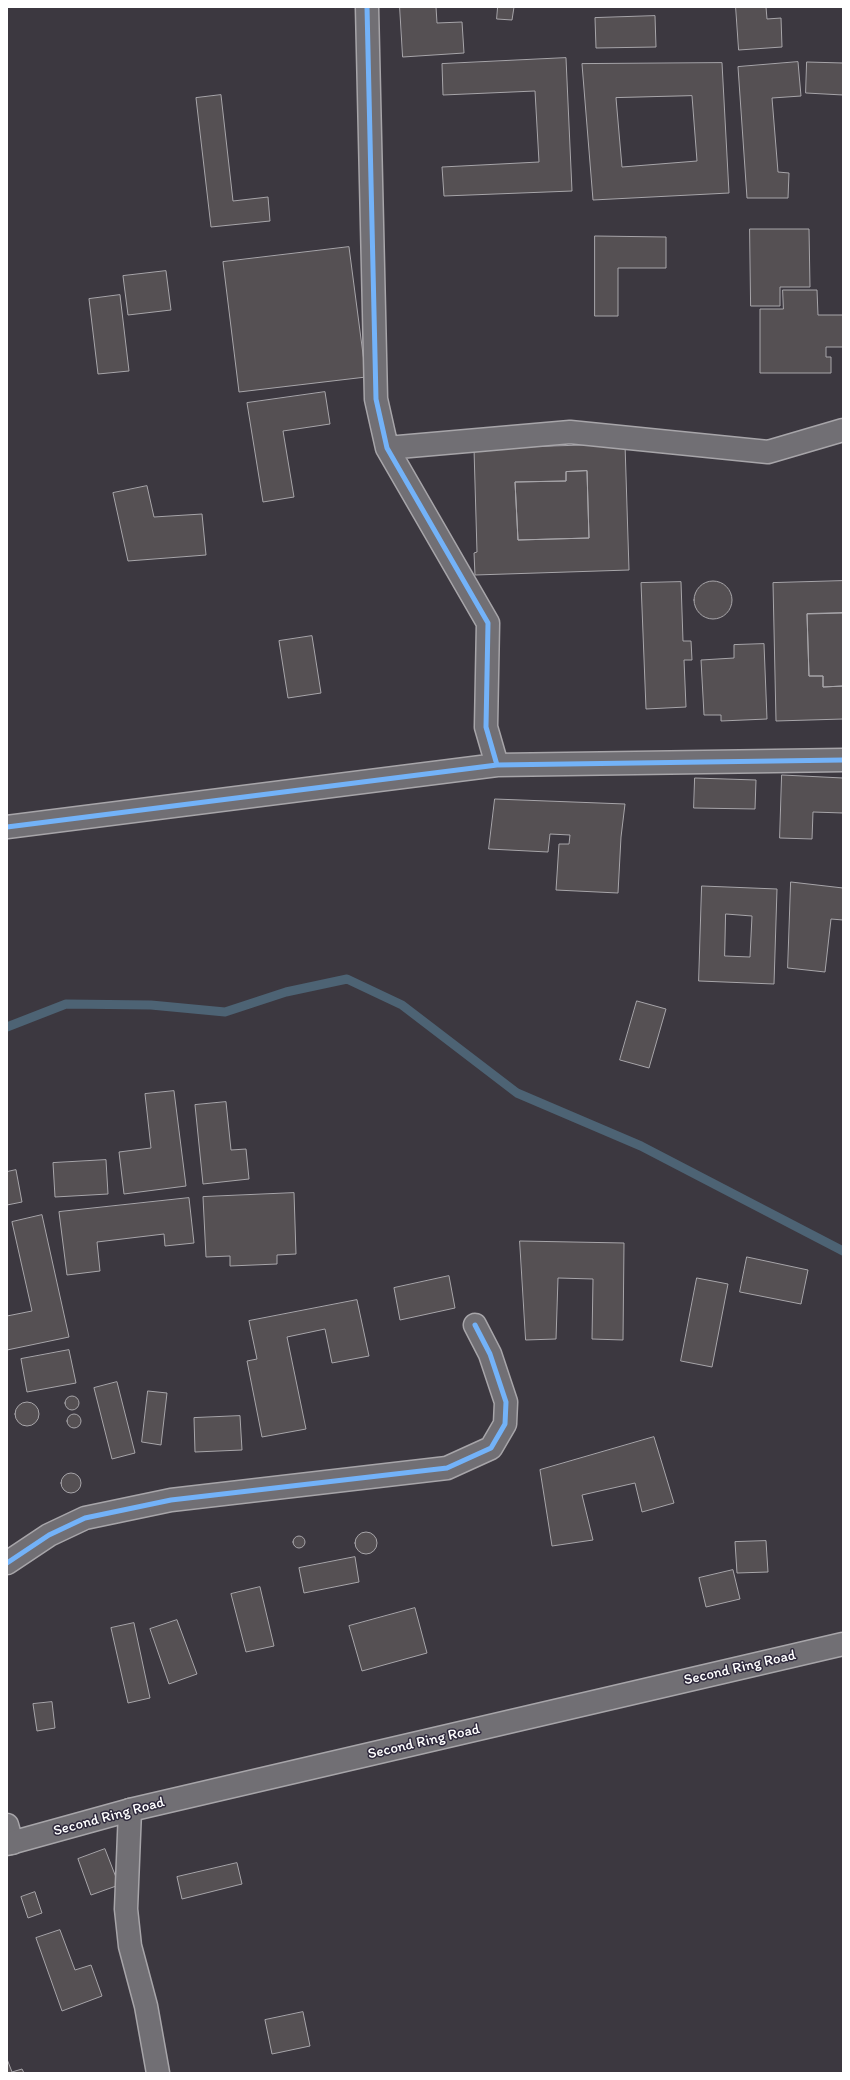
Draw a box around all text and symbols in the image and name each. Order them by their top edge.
street label: Second Ring Road [682,1646,798,1690]
street label: Second Ring Road [366,1720,482,1764]
street label: Second Ring Road [51,1793,167,1841]

